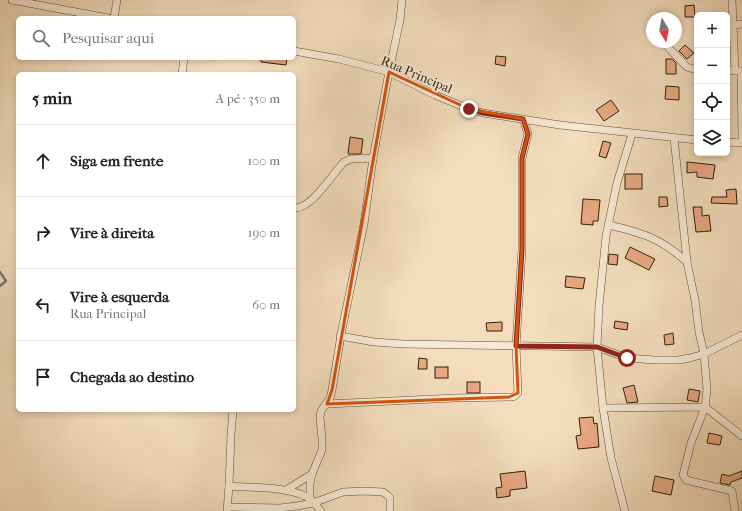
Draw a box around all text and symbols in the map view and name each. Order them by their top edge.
north arrow [646,12,682,48]
map controls [694,12,730,156]
button: + [694,12,730,48]
search box [16,16,296,60]
icon: search [30,27,52,49]
text: Pesquisar aqui [62,29,154,47]
button: − [694,48,730,84]
street label: Rua Principal [379,53,455,96]
button: locate [694,84,730,120]
text: 5 min [32,88,72,108]
text: A pé · 350 m [215,91,280,106]
route end [460,100,478,118]
button: layers [694,120,730,156]
icon: ahead [32,150,54,172]
text: Siga em frente [70,152,163,170]
text: 100 m [247,153,280,168]
icon: right [32,222,54,244]
text: Vire à direita [70,224,154,242]
text: 190 m [248,225,280,240]
text: Vire à esquerda [70,288,169,306]
icon: left [32,294,54,316]
text: 60 m [252,297,280,312]
text: Rua Principal [70,306,146,321]
route start [618,349,636,367]
icon: arrive [32,366,54,388]
text: Chegada ao destino [70,368,194,386]

